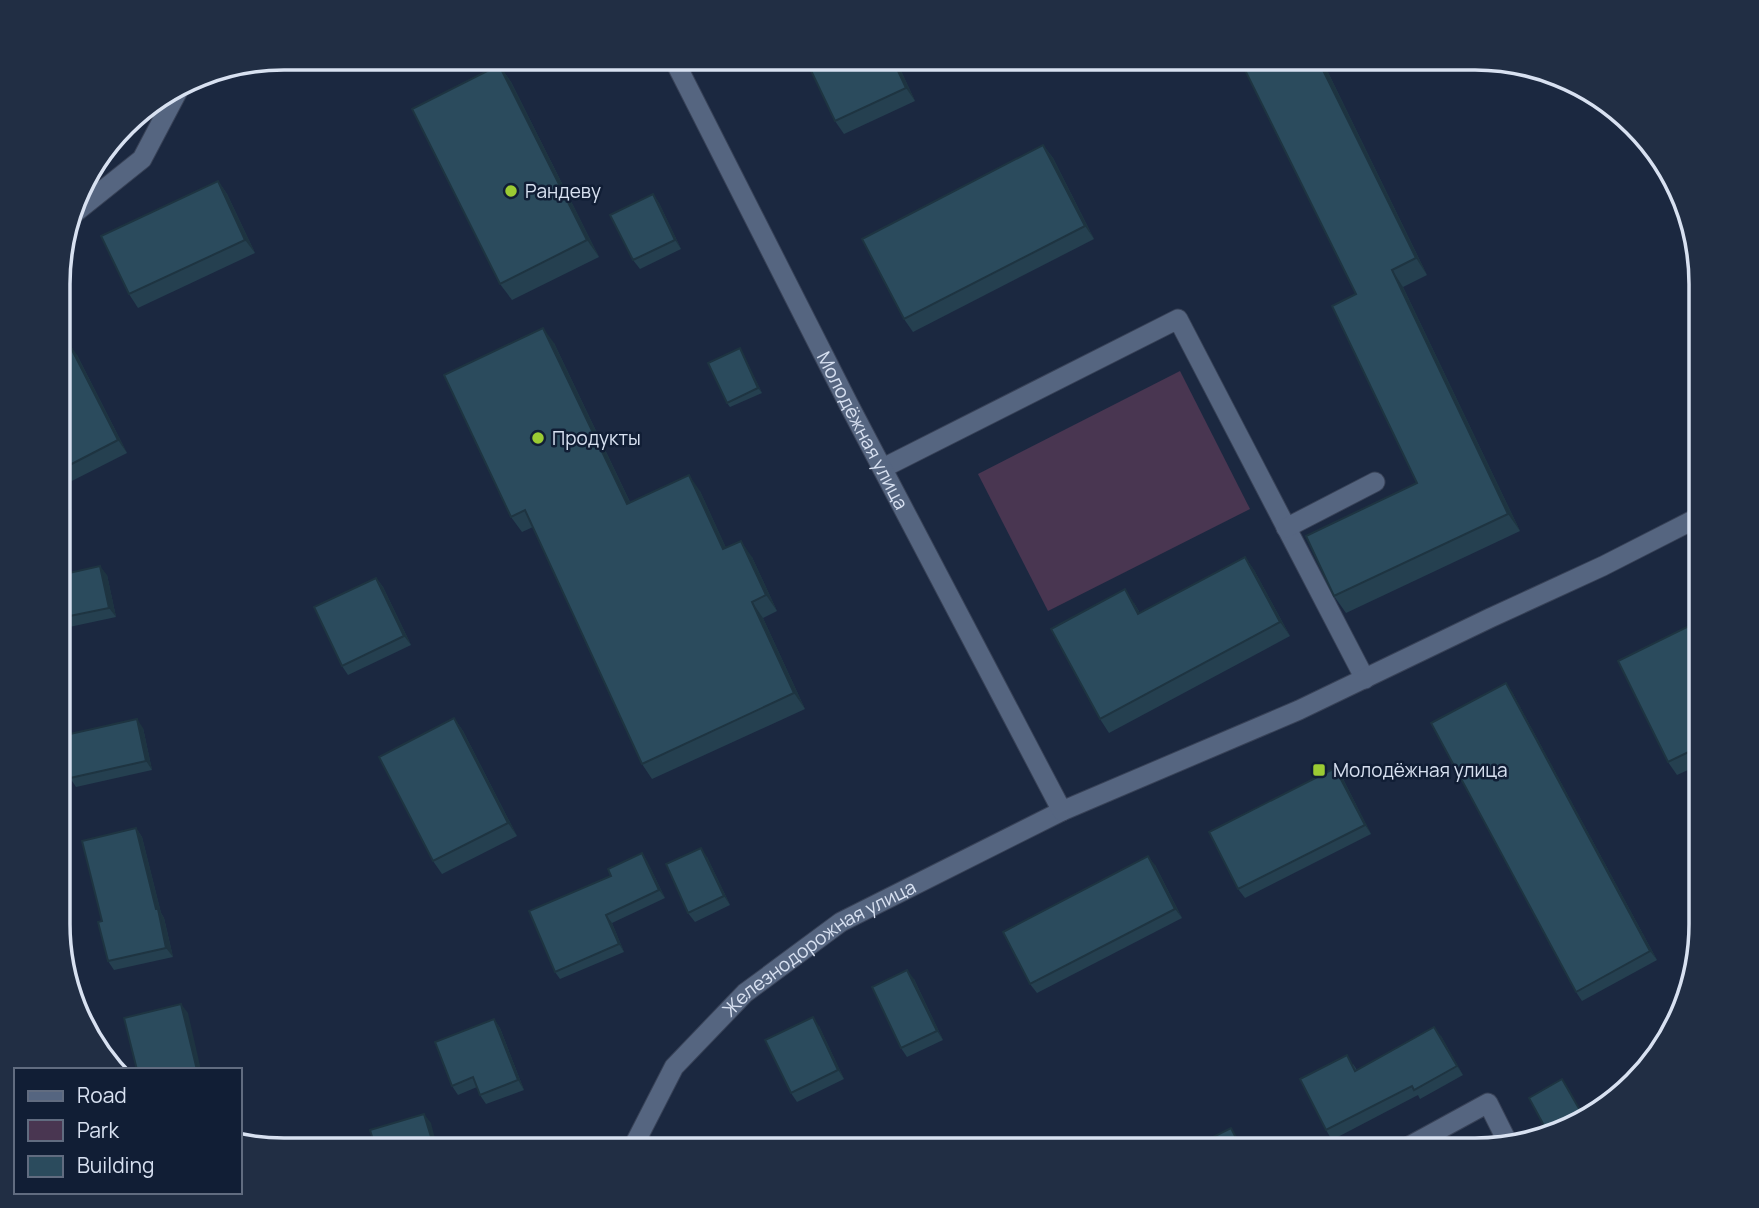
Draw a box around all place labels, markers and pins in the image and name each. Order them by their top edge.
place label: Рандеву [525,178,601,204]
marker: Рандеву [503,183,519,199]
place label: Продукты [552,425,641,451]
marker: Продукты [530,430,546,446]
place label: Молодёжная улица [1333,757,1508,783]
marker: Молодёжная улица [1311,762,1327,778]

